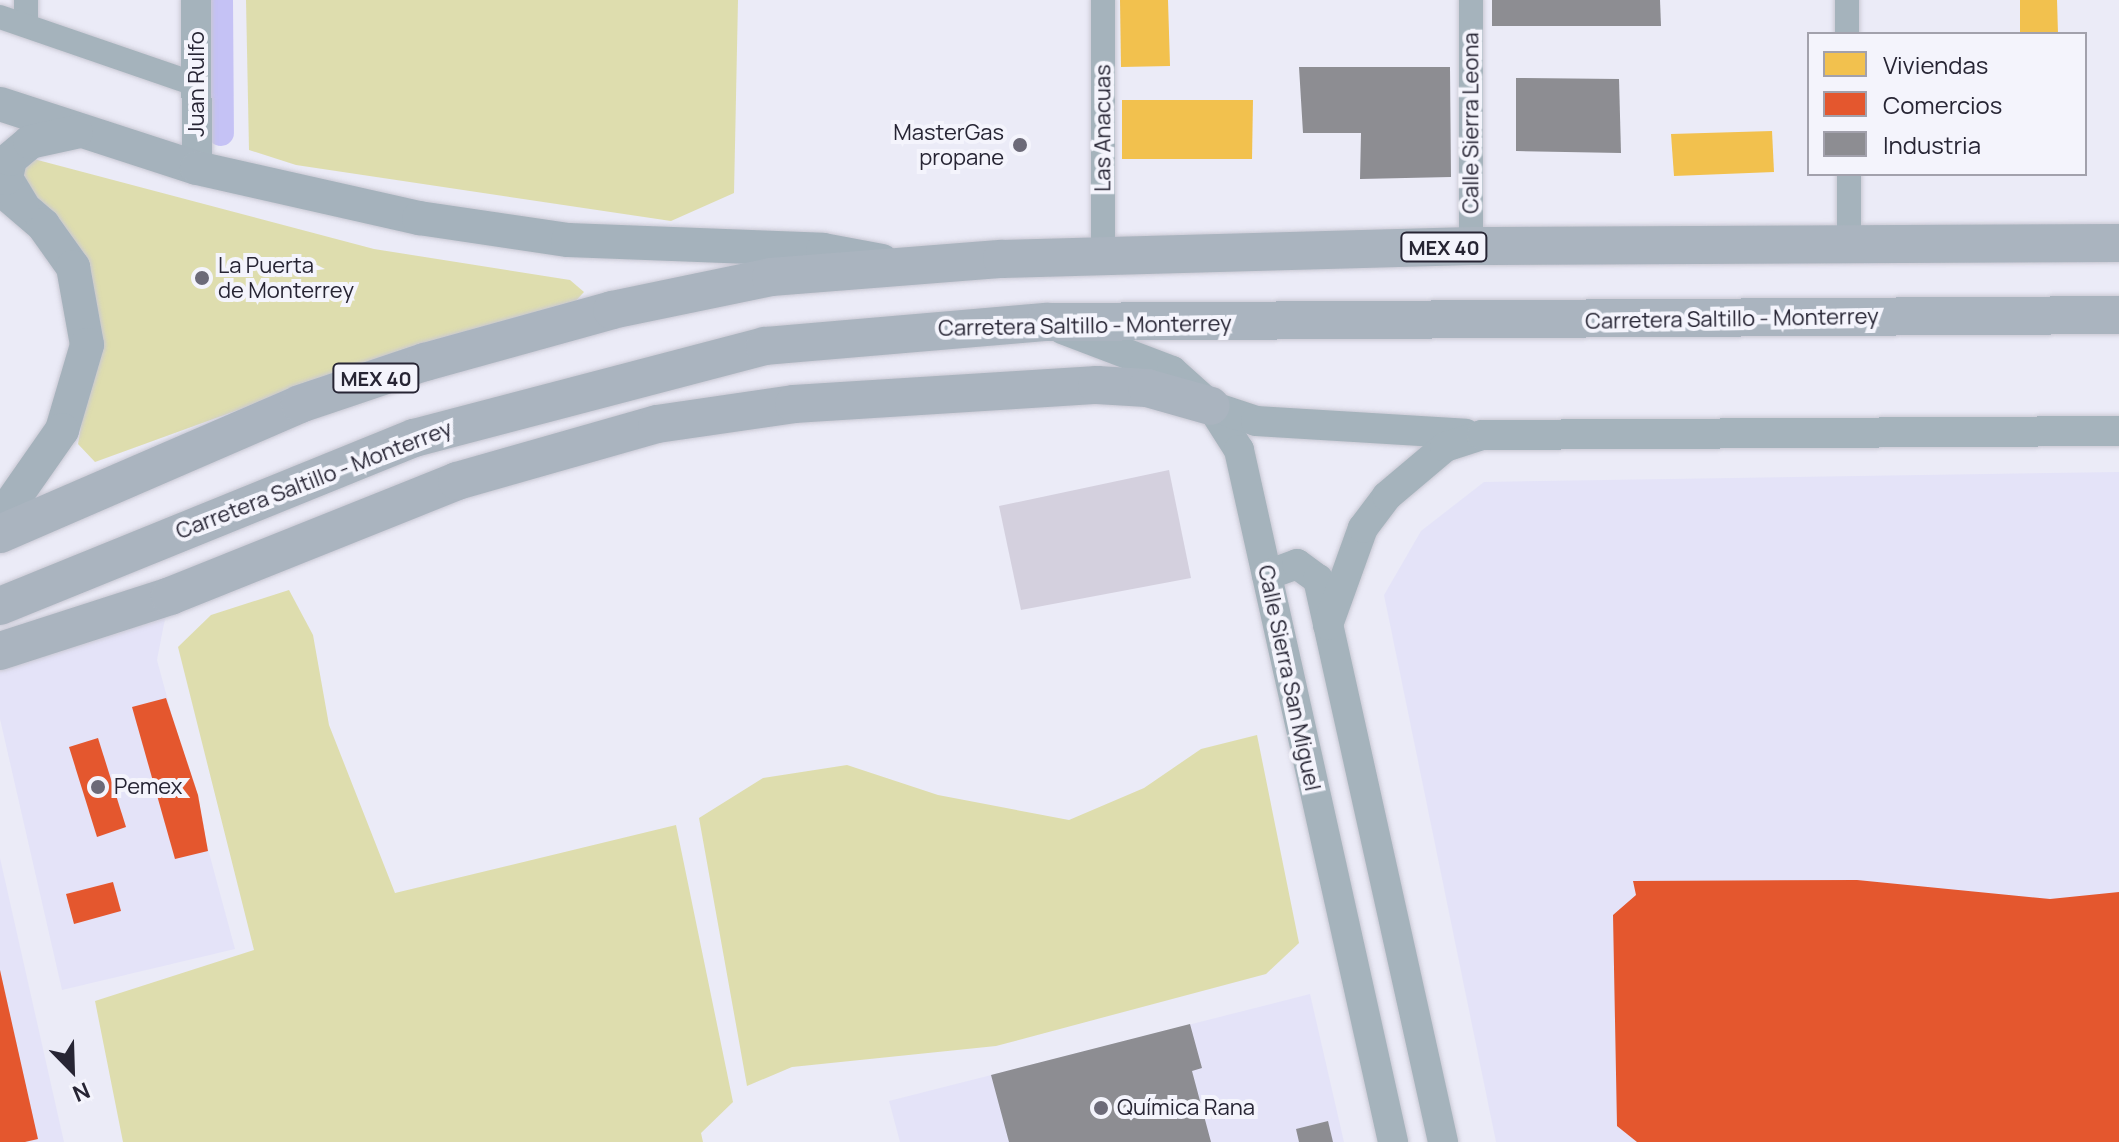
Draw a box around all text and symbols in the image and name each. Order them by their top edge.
street label: Juan Rulfo [184,31,210,137]
street label: Calle Sierra Leona [1458,32,1484,214]
legend [1807,32,2087,176]
text: Viviendas [1883,48,1988,81]
street label: Las Anacuas [1090,64,1116,192]
text: Comercios [1883,88,2002,121]
place label: MasterGas propane [893,119,1004,170]
text: Industria [1883,128,1981,161]
marker: MasterGas propane [1011,136,1029,154]
road number: MEX 40 [1400,231,1488,263]
place label: La Puerta de Monterrey [218,252,354,304]
marker: La Puerta de Monterrey [193,269,211,287]
street label: Carretera Saltillo - Monterrey [1585,303,1879,335]
street label: Carretera Saltillo - Monterrey [938,310,1232,342]
road number: MEX 40 [332,362,420,394]
street label: Carretera Saltillo - Monterrey [172,415,456,545]
street label: Calle Sierra San Miguel [1252,563,1326,793]
place label: Pemex [114,774,182,800]
marker: Pemex [89,778,107,796]
north arrow [32,1030,112,1110]
text: N [68,1075,95,1109]
place label: Química Rana [1117,1095,1255,1121]
marker: Química Rana [1092,1099,1110,1117]

